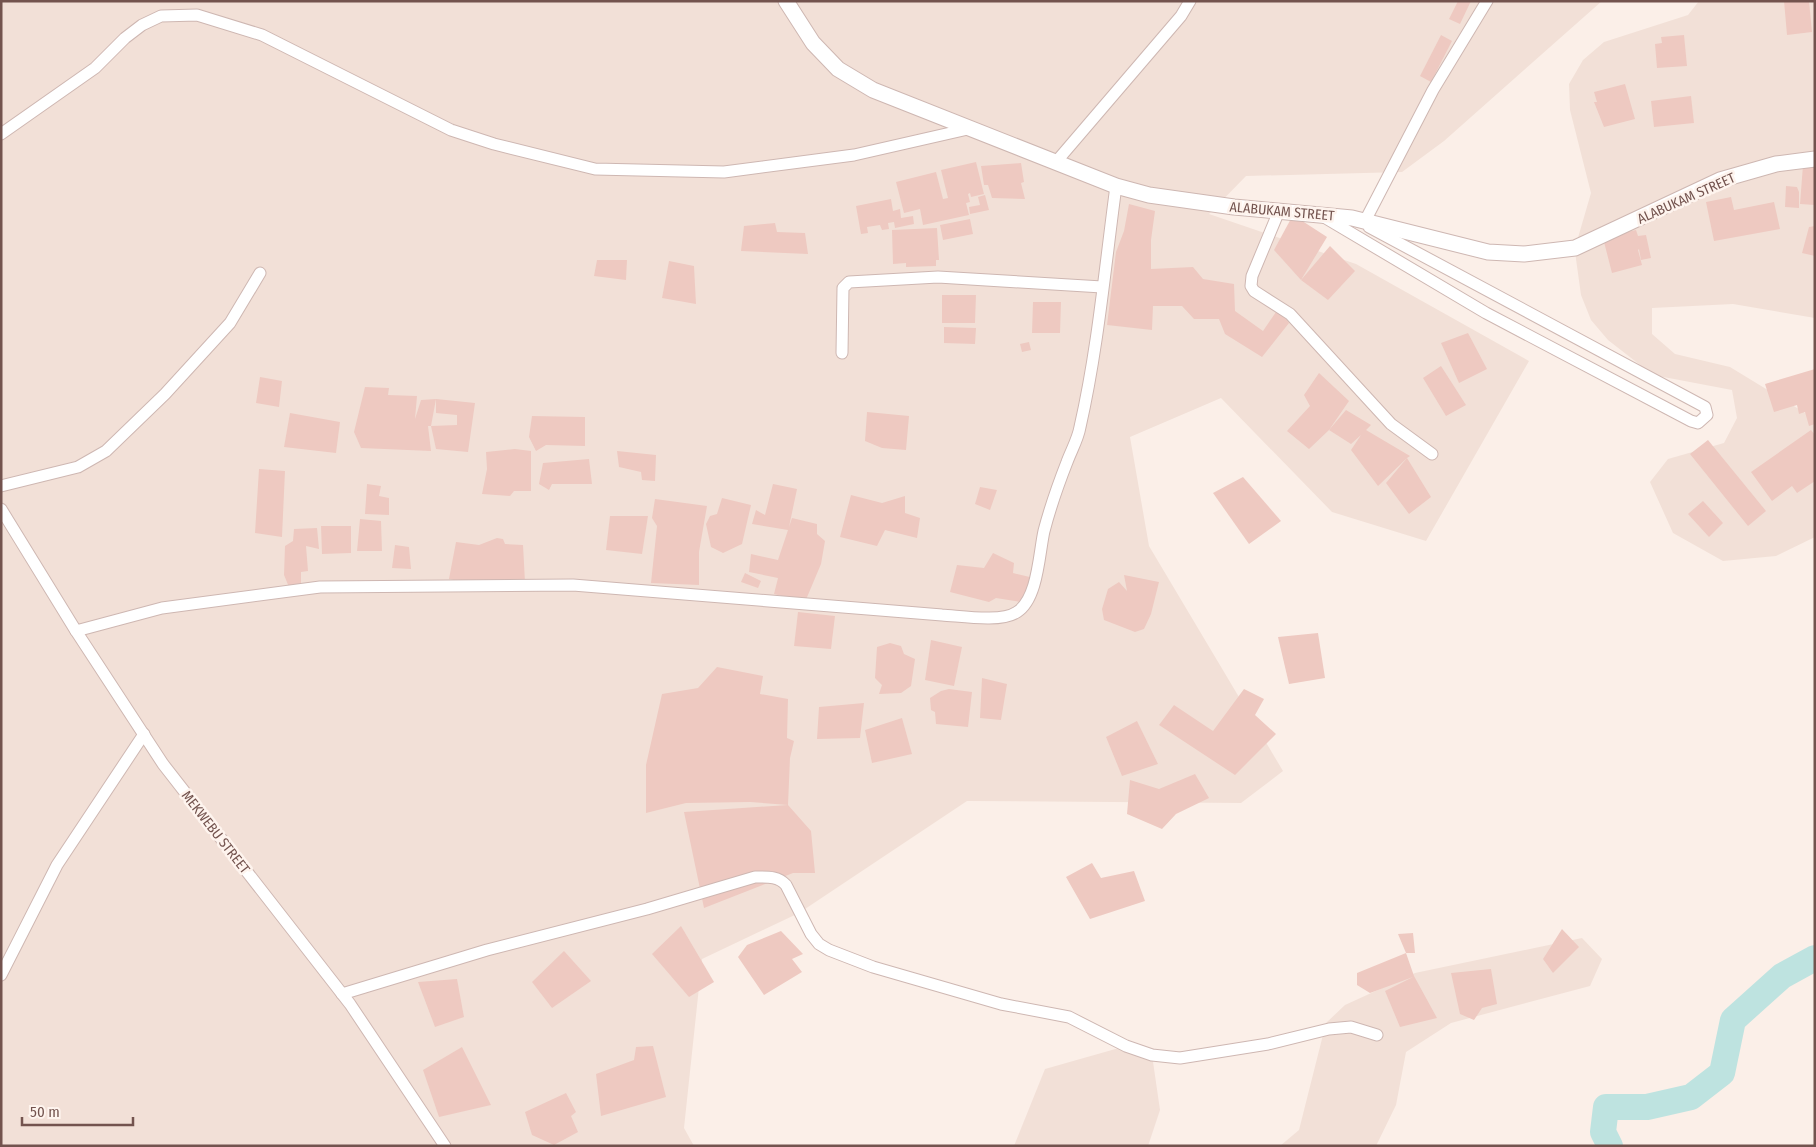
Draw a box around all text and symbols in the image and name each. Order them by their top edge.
street label: ALABUKAM STREET [1635,169,1738,228]
street label: ALABUKAM STREET [1229,198,1336,225]
street label: MEKWEBU STREET [178,787,254,878]
scale bar [22,1094,134,1126]
text: 50 m [30,1103,60,1121]

